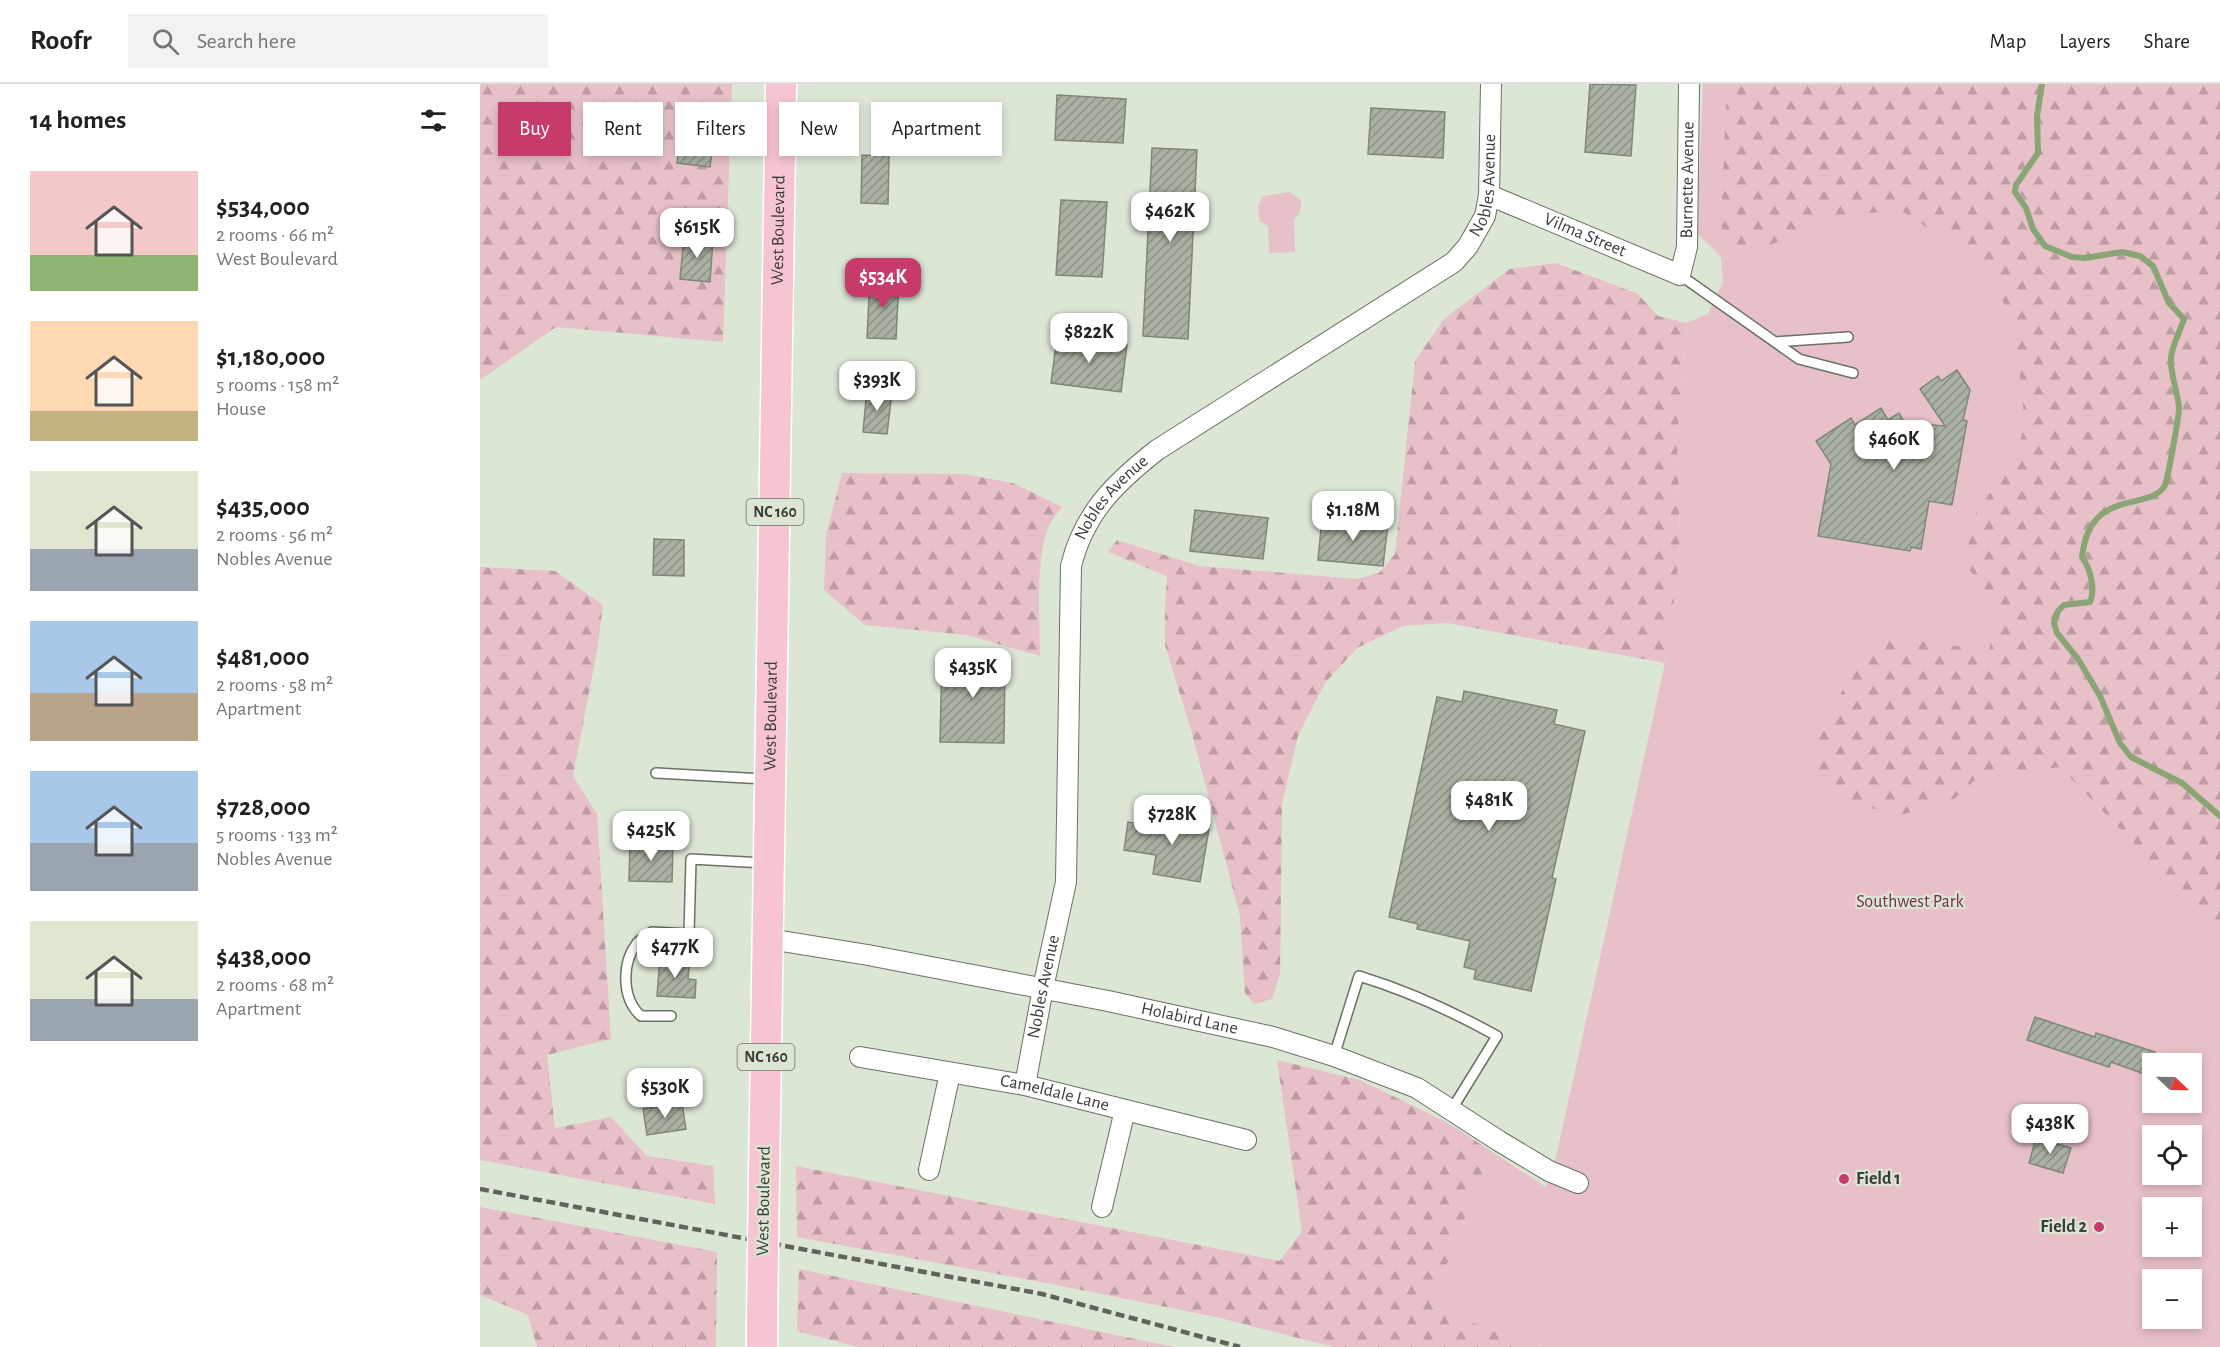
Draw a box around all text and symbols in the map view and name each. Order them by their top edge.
search box [128,14,548,68]
icon: search [149,25,182,58]
text: Roofr [30,27,92,55]
text: Search here [197,30,296,52]
text: Map [1990,31,2026,52]
text: Layers [2059,31,2110,52]
text: Share [2143,31,2190,52]
chip: Buy [498,102,571,156]
chip: Rent [583,102,663,156]
chip: Filters [675,102,767,156]
chip: New [779,102,859,156]
chip: Apartment [871,102,1002,156]
icon: filters [417,104,450,137]
text: 14 homes [30,107,126,133]
street label: Burnette Avenue [1678,121,1698,239]
street label: Nobles Avenue [1466,134,1499,240]
street label: West Boulevard [769,175,789,285]
pin: $462K [1128,192,1212,243]
text: $534,000 [216,194,310,220]
icon: home [78,195,150,267]
text: $462K [1145,201,1195,221]
pin: $615K [655,208,739,259]
street label: Vilma Street [1541,210,1629,260]
text: $615K [674,217,720,237]
text: 2 rooms · 66 m² [216,225,334,245]
text: West Boulevard [216,249,338,269]
pin: $534K [841,258,925,309]
text: $534K [859,267,907,287]
pin: $822K [1047,313,1131,364]
text: $822K [1064,322,1114,342]
text: $1,180,000 [216,344,325,370]
icon: home [78,345,150,417]
pin: $393K [835,361,919,412]
text: $393K [853,370,901,390]
text: 5 rooms · 158 m² [216,375,339,395]
text: House [216,399,266,419]
pin: $460K [1852,420,1936,471]
text: $460K [1869,429,1919,449]
street label: Nobles Avenue [1072,452,1152,543]
pin: $1.18M [1304,491,1402,542]
text: $435,000 [216,494,310,520]
icon: home [78,495,150,567]
road number: NC 160 [746,499,804,525]
text: $1.18M [1326,500,1380,520]
text: 2 rooms · 56 m² [216,525,333,545]
text: Nobles Avenue [216,549,333,569]
text: $481,000 [216,644,310,670]
icon: home [78,645,150,717]
pin: $435K [931,648,1015,699]
text: $435K [949,657,997,677]
street label: West Boulevard [761,661,781,771]
text: 2 rooms · 58 m² [216,675,333,695]
text: Apartment [216,699,301,719]
pin: $481K [1447,781,1531,832]
text: $481K [1465,790,1513,810]
text: $728,000 [216,794,311,820]
icon: home [78,795,150,867]
pin: $728K [1130,795,1214,846]
text: $728K [1148,804,1196,824]
pin: $425K [609,811,693,862]
text: $425K [627,820,675,840]
text: 5 rooms · 133 m² [216,825,338,845]
text: Nobles Avenue [216,849,333,869]
park label: Southwest Park [1856,893,1965,911]
pin: $477K [633,928,717,979]
street label: Nobles Avenue [1025,933,1063,1040]
text: $477K [651,937,699,957]
text: $438,000 [216,944,311,970]
icon: home [78,945,150,1017]
text: 2 rooms · 68 m² [216,975,334,995]
text: Apartment [216,999,301,1019]
street label: Holabird Lane [1139,999,1239,1038]
road number: NC 160 [738,1044,794,1070]
north arrow [2142,1053,2202,1113]
map controls [2142,1053,2202,1329]
pin: $530K [623,1068,707,1119]
street label: Cameldale Lane [999,1072,1111,1115]
text: $530K [641,1077,689,1097]
pin: $438K [2008,1104,2092,1155]
text: $438K [2025,1113,2075,1133]
button: locate [2142,1125,2202,1185]
street label: West Boulevard [754,1146,774,1256]
place label: Field 1 [1856,1170,1901,1188]
marker: Field 1 [1837,1172,1851,1186]
button: + [2142,1197,2202,1257]
place label: Field 2 [2040,1218,2088,1236]
marker: Field 2 [2092,1220,2106,1234]
button: − [2142,1269,2202,1329]

